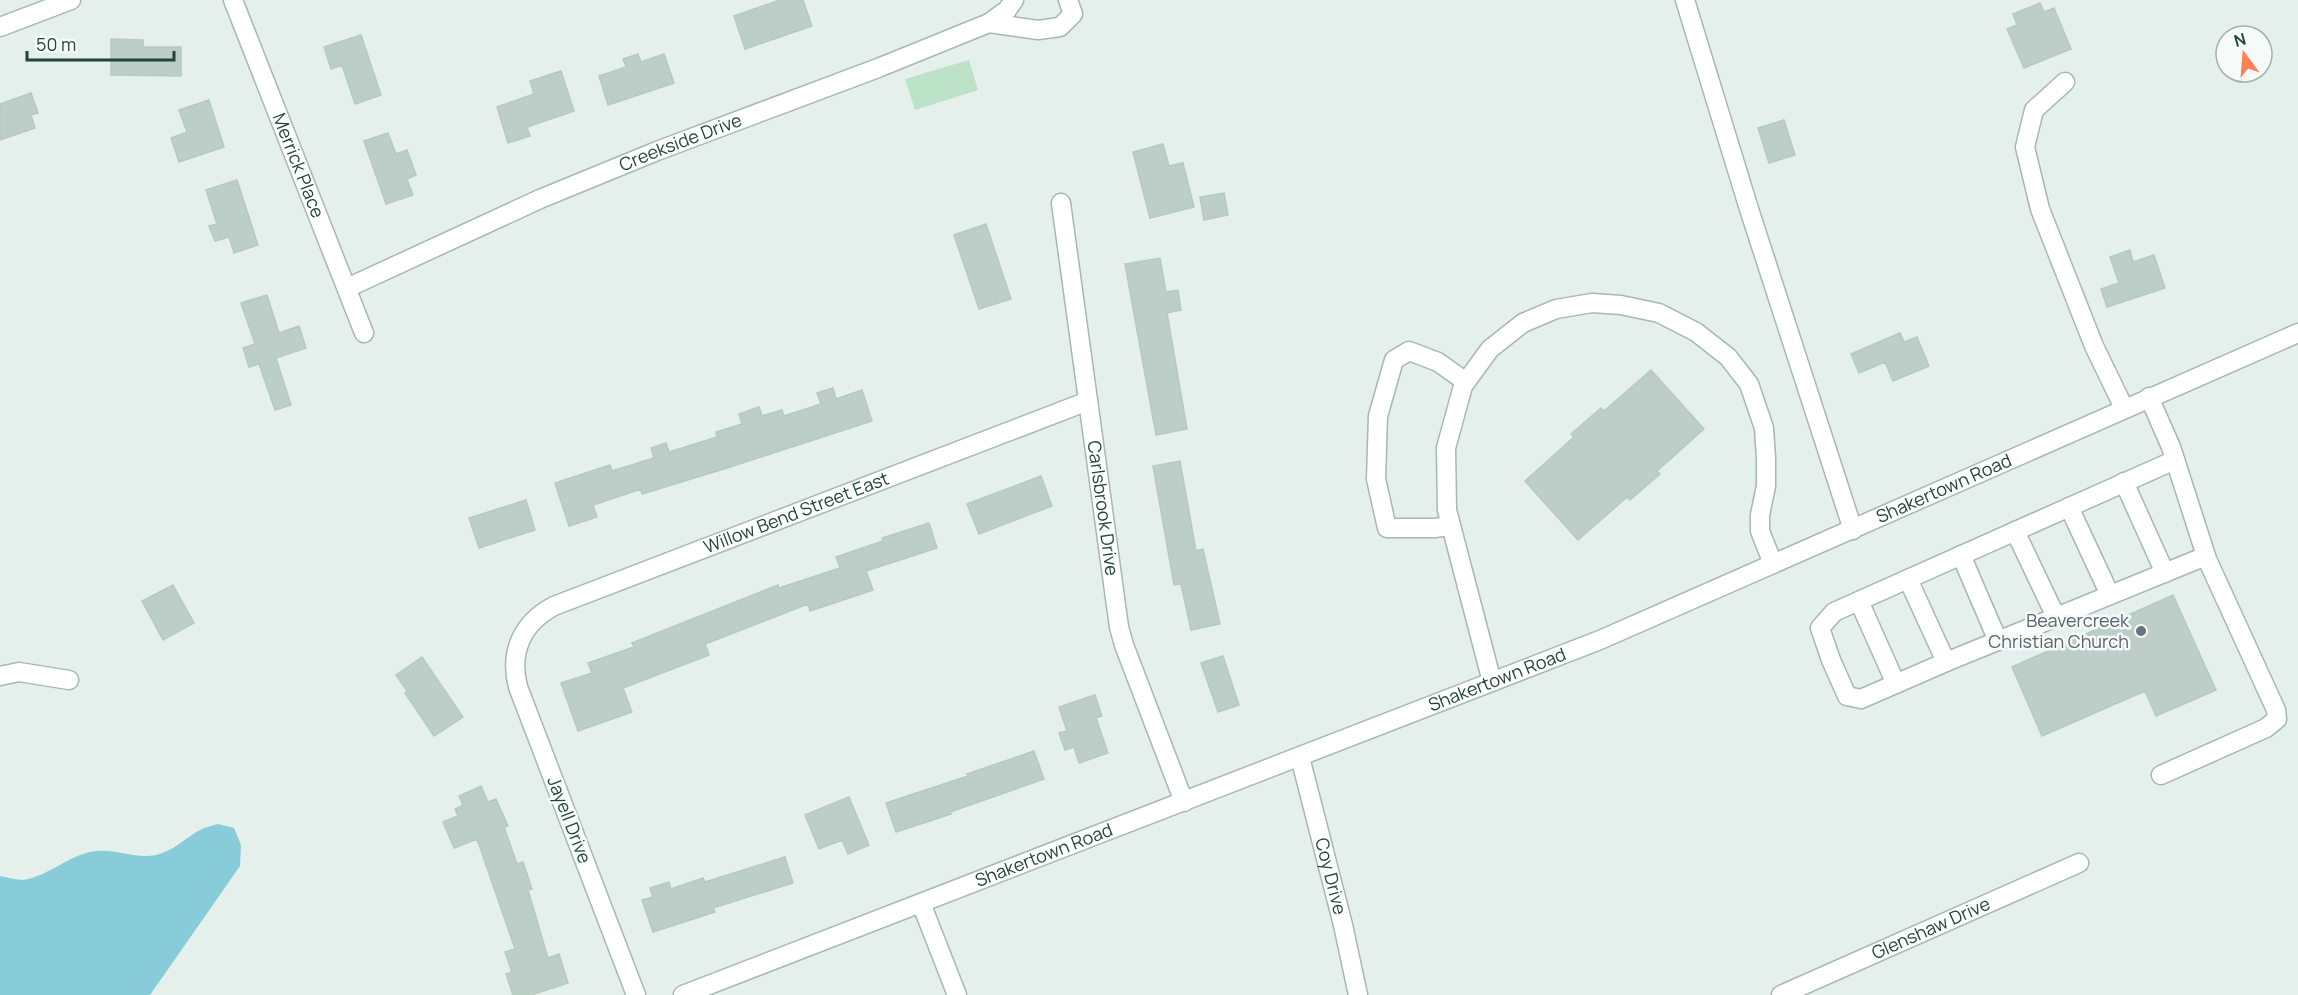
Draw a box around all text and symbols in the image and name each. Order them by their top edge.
scale bar [27,24,174,62]
north arrow [2214,24,2274,84]
text: N [2231,27,2248,52]
text: 50 m [36,32,76,56]
street label: Creekside Drive [615,107,745,176]
street label: Merrick Place [268,109,331,221]
street label: Carlsbrook Drive [1083,439,1125,577]
street label: Shakertown Road [1872,448,2015,528]
street label: Willow Bend Street East [700,466,892,558]
place label: Beavercreek Christian Church [1988,608,2130,653]
marker: Beavercreek Christian Church [2134,624,2148,638]
street label: Shakertown Road [1425,641,1569,716]
street label: Jayell Drive [542,773,598,867]
street label: Shakertown Road [971,817,1116,892]
street label: Coy Drive [1310,835,1353,917]
street label: Glenshaw Drive [1868,891,1994,964]

